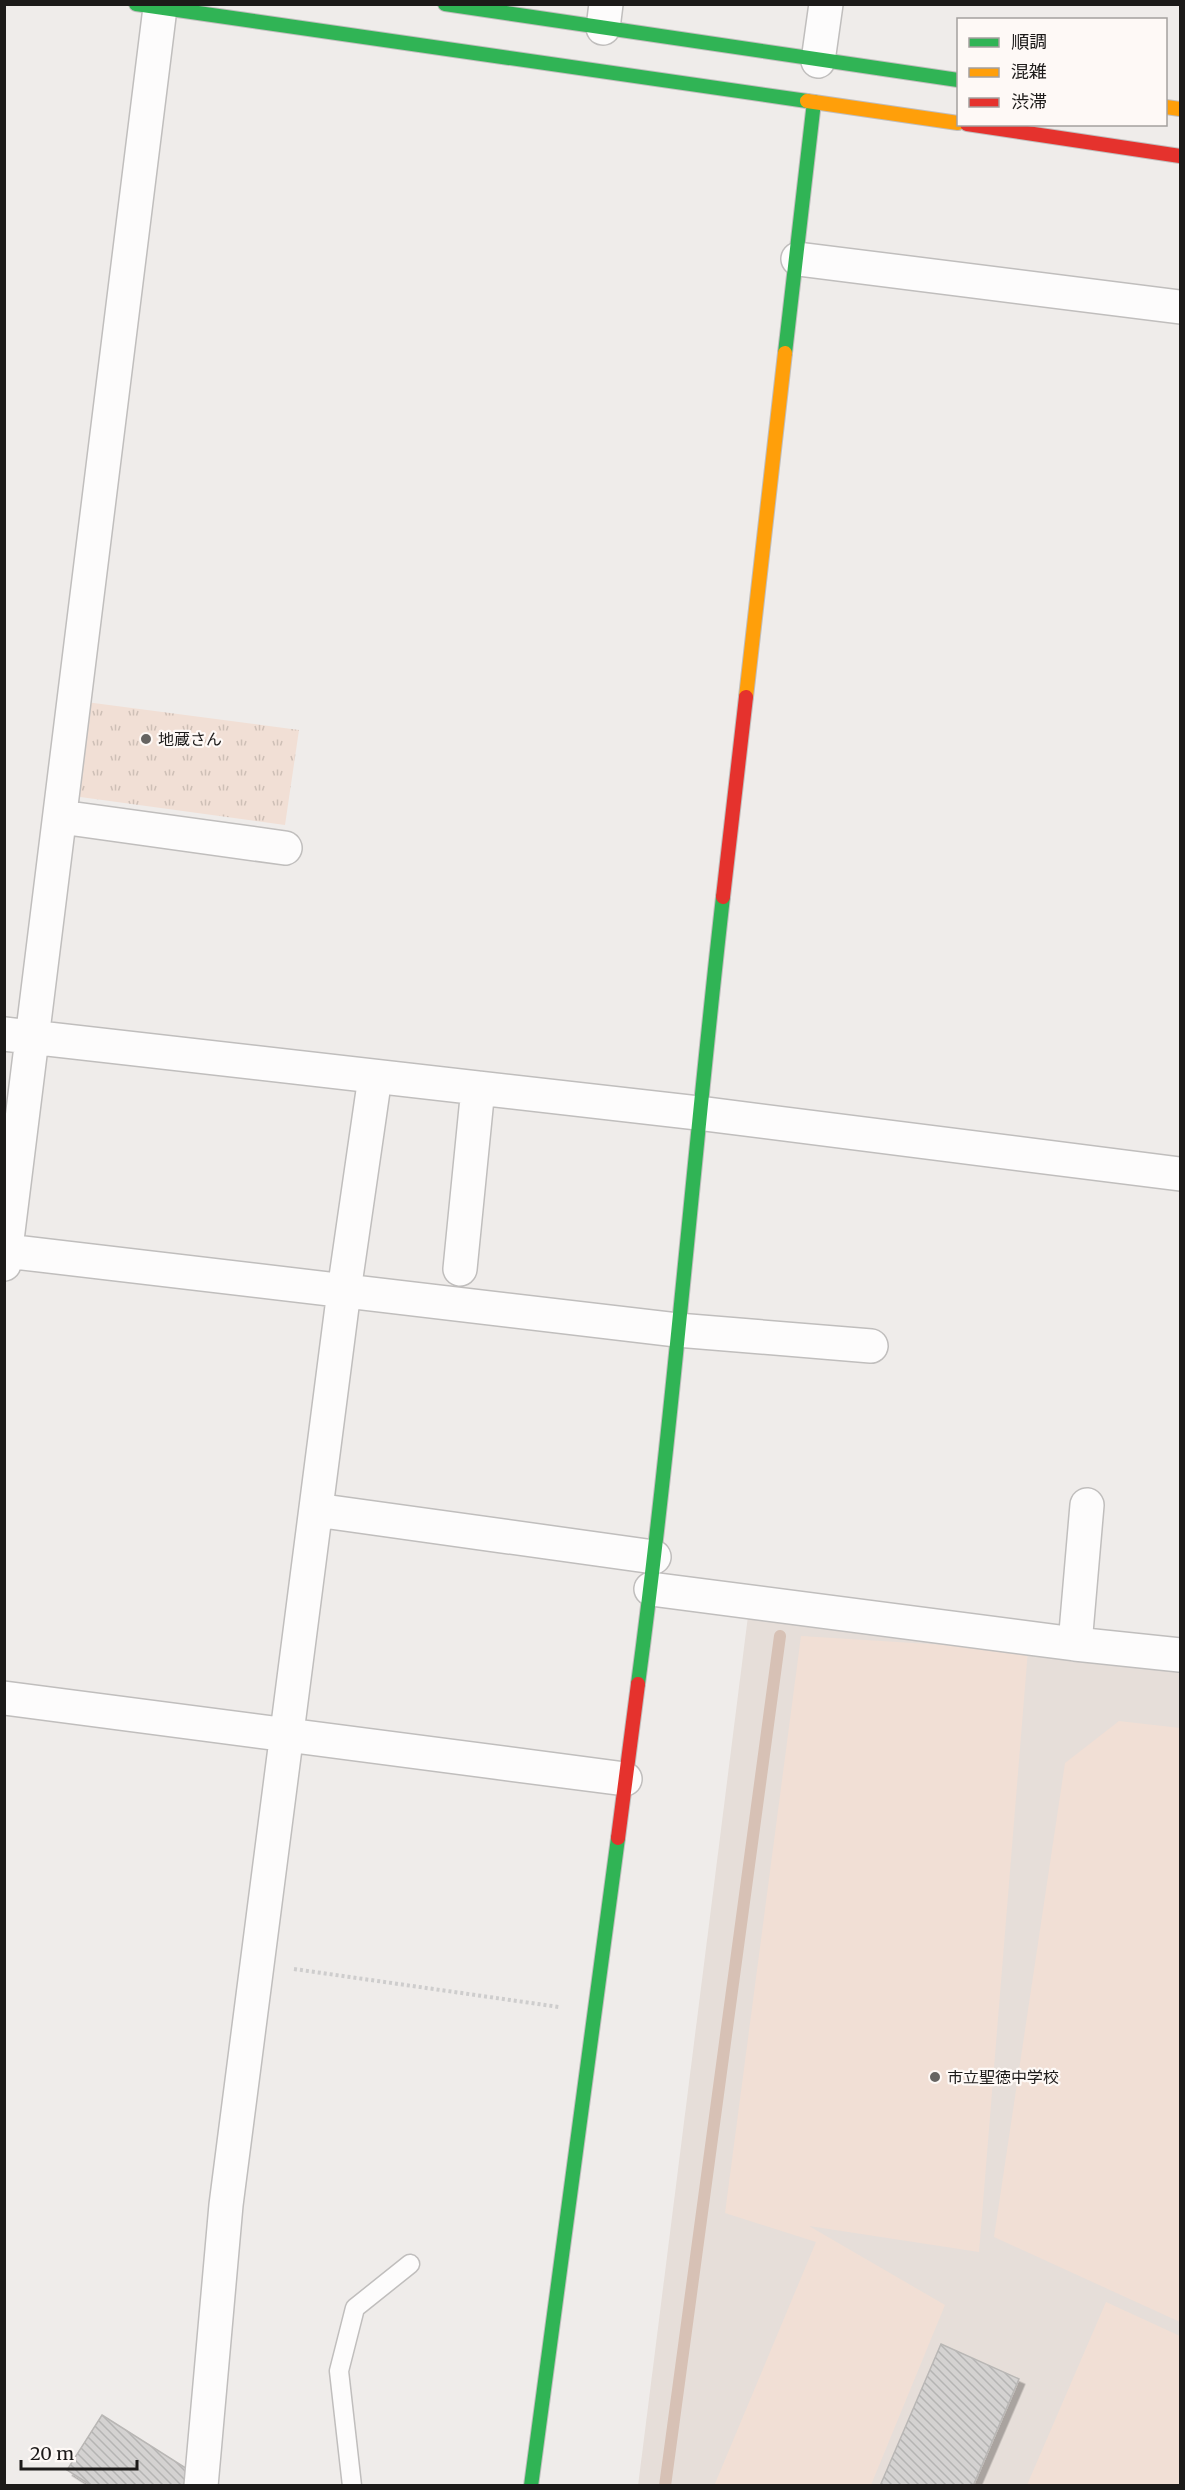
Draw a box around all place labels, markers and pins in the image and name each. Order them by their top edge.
place label: 地蔵さん [158,729,222,749]
marker: 地蔵さん [139,732,153,746]
place label: 市立聖徳中学校 [947,2067,1059,2087]
marker: 市立聖徳中学校 [928,2070,942,2084]

